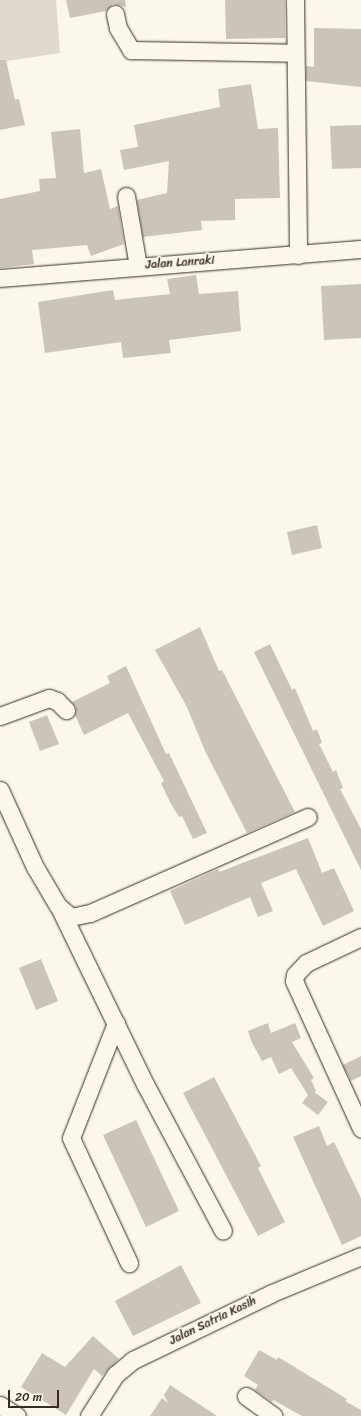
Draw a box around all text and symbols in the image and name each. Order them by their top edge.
street label: Jalan Lanraki [145,253,215,273]
street label: Jalan Satria Kasih [167,1294,259,1348]
scale bar [10,1382,61,1408]
text: 20 m [15,1386,42,1408]

